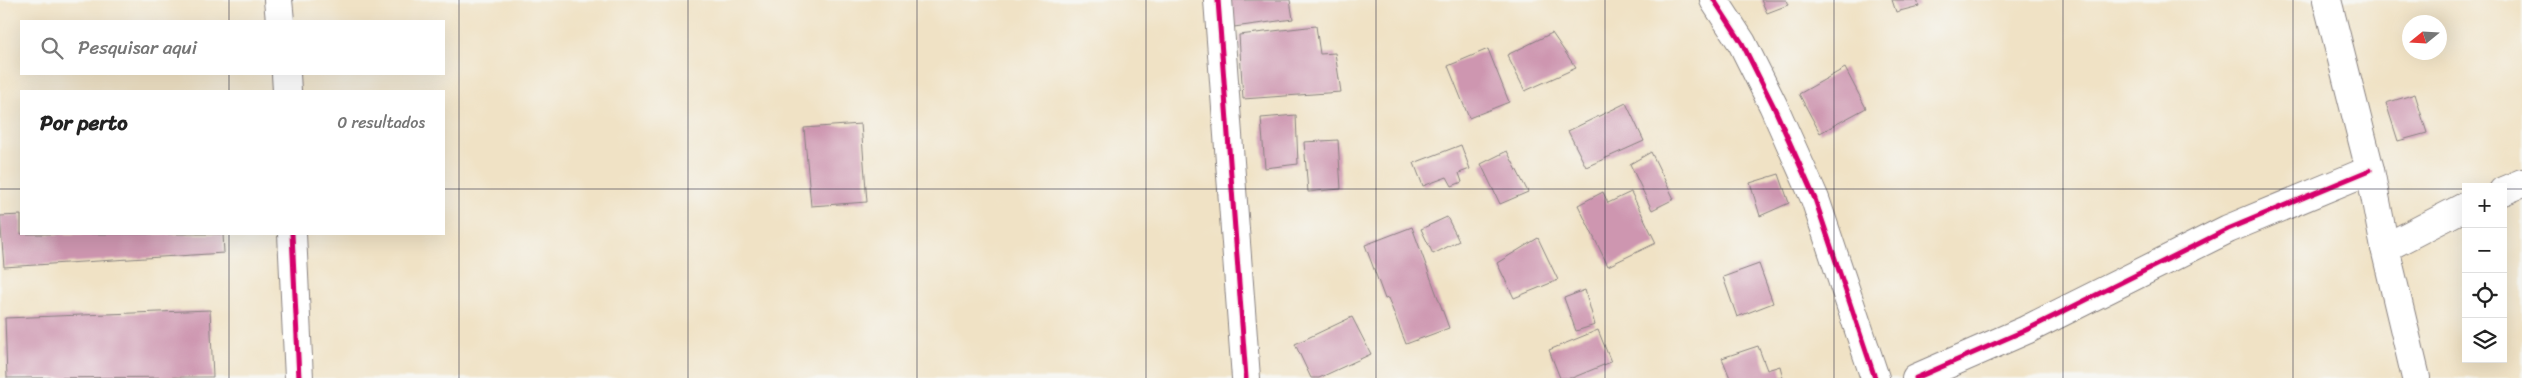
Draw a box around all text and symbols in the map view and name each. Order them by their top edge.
north arrow [2402,15,2447,60]
search box [20,20,445,75]
text: Pesquisar aqui [78,31,197,64]
icon: search [38,34,66,62]
text: Por perto [40,104,128,142]
text: 0 resultados [337,108,425,137]
map controls [2462,183,2507,363]
button: + [2462,183,2507,228]
button: − [2462,228,2507,273]
button: locate [2462,273,2507,318]
button: layers [2462,318,2507,363]

